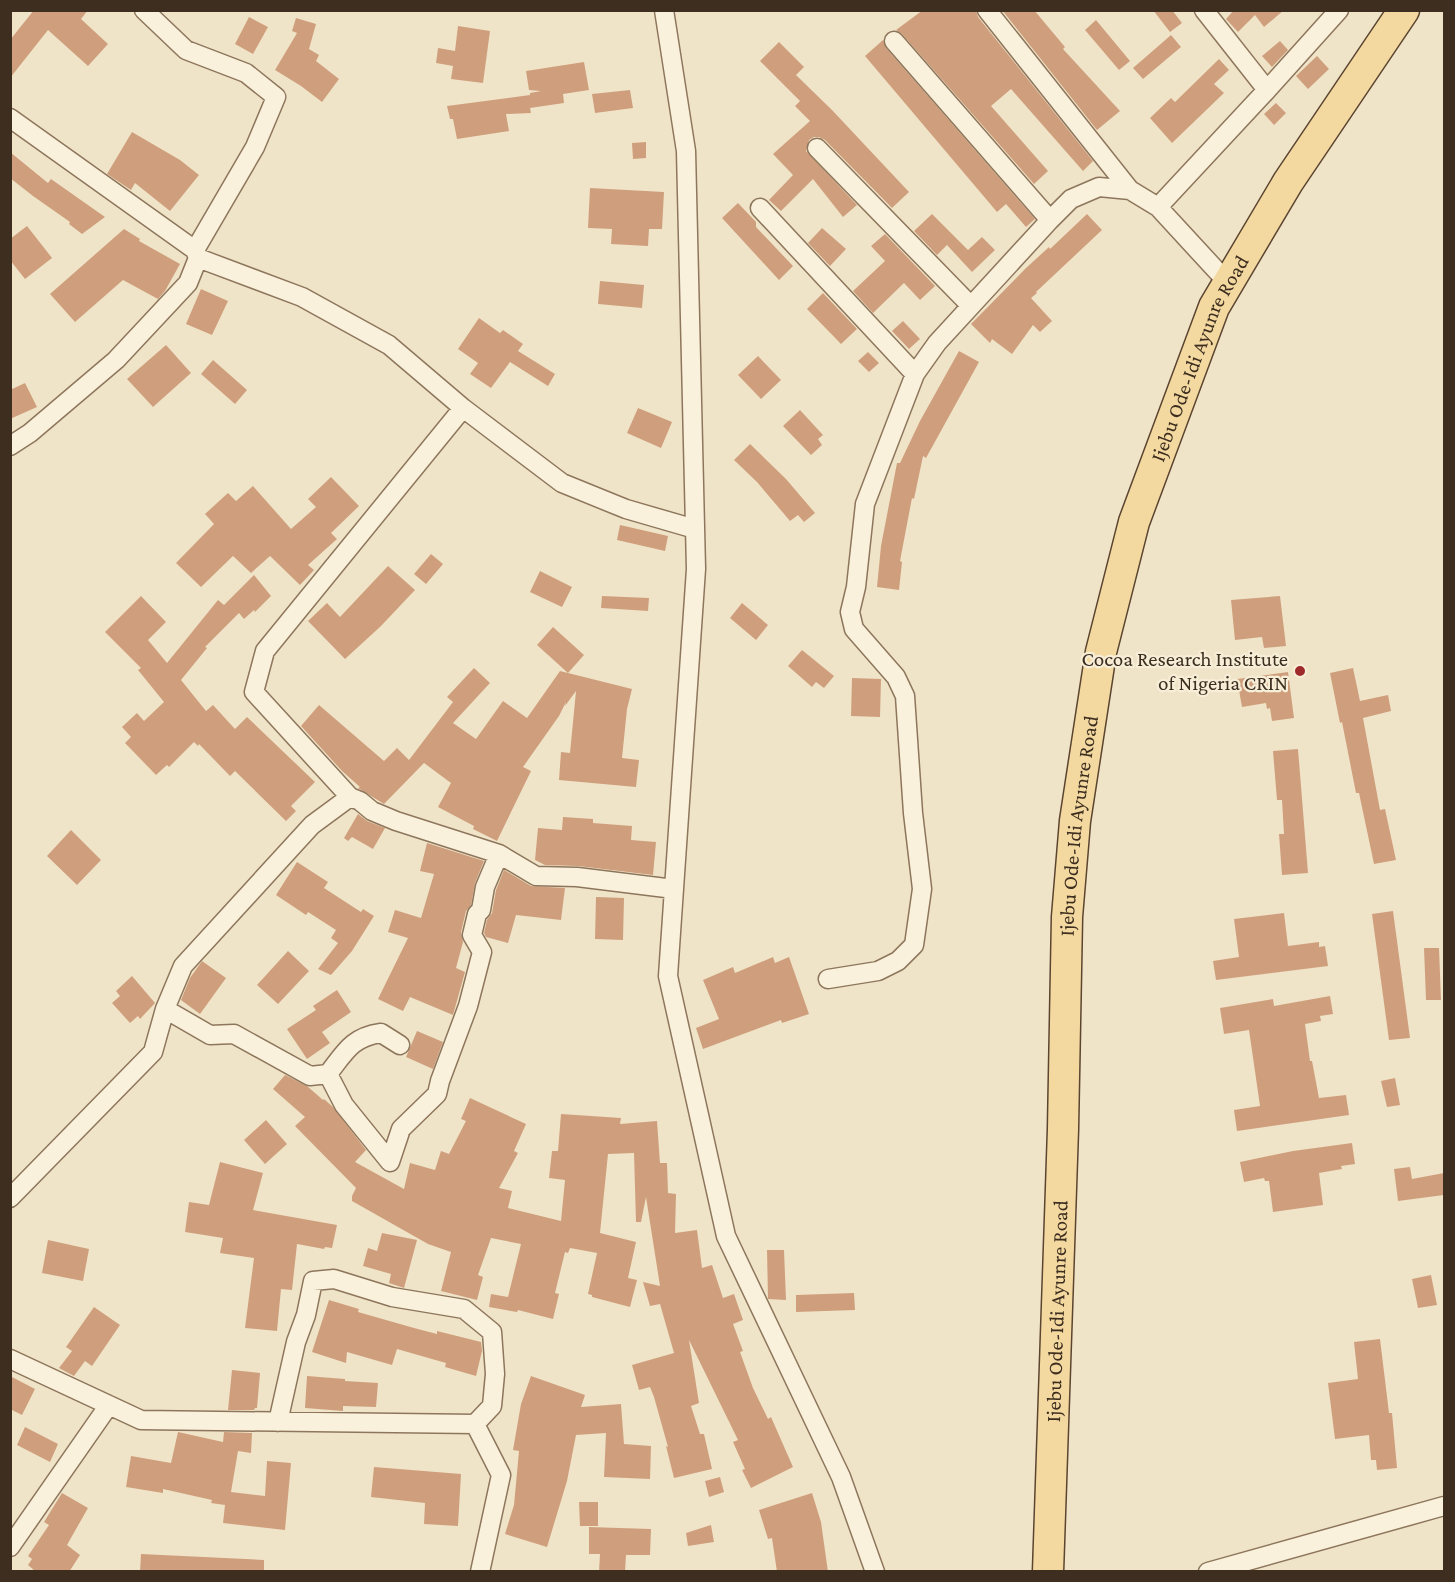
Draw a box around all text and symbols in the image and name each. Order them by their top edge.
street label: Ijebu Ode-Idi Ayunre Road [1145,251,1254,465]
place label: Cocoa Research Institute of Nigeria CRIN [1082,647,1288,695]
marker: Cocoa Research Institute of Nigeria CRIN [1293,664,1307,678]
street label: Ijebu Ode-Idi Ayunre Road [1055,714,1103,937]
street label: Ijebu Ode-Idi Ayunre Road [1041,1200,1073,1423]

